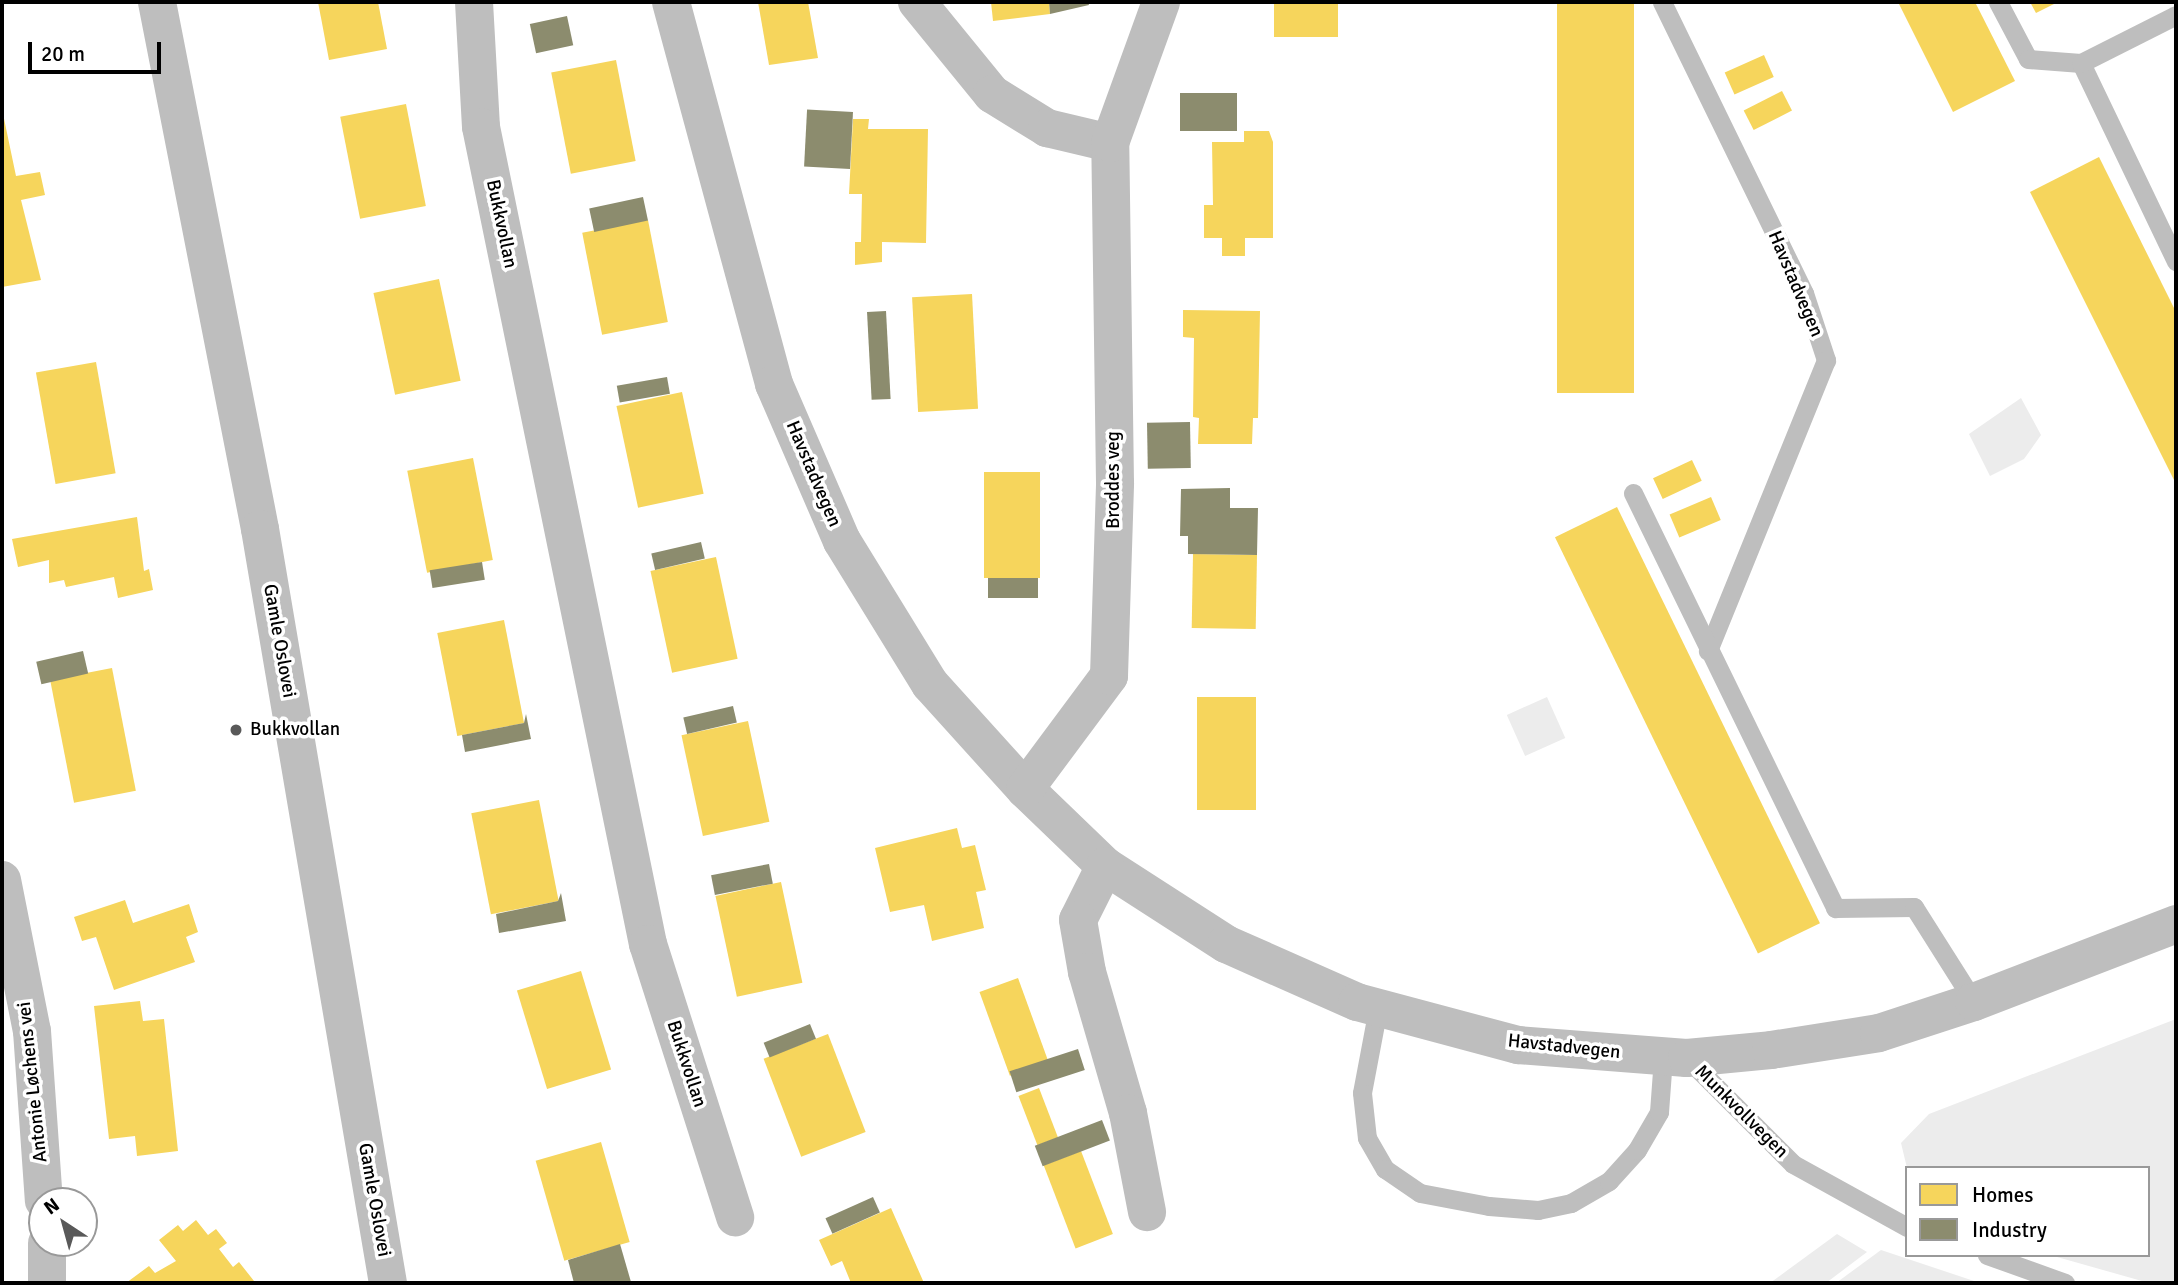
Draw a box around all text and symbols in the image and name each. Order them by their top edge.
scale bar [32,28,164,72]
text: 20 m [41,41,85,67]
street label: Bukkvollan [480,178,522,270]
street label: Havstadvegen [1762,227,1828,341]
street label: Havstadvegen [780,417,846,531]
street label: Broddes veg [1103,431,1125,529]
street label: Gamle Oslovei [258,582,300,700]
place label: Bukkvollan [250,719,340,741]
marker: Bukkvollan [228,722,244,738]
street label: Antonie Løchens vei [13,1000,53,1164]
street label: Bukkvollan [661,1018,711,1110]
street label: Havstadvegen [1507,1030,1621,1064]
street label: Munkvollvegen [1690,1061,1792,1163]
street label: Gamle Oslovei [353,1141,395,1259]
legend [1905,1166,2150,1257]
text: Homes [1972,1182,2034,1208]
north arrow [28,1187,98,1257]
text: N [39,1193,64,1220]
text: Industry [1972,1217,2047,1243]

